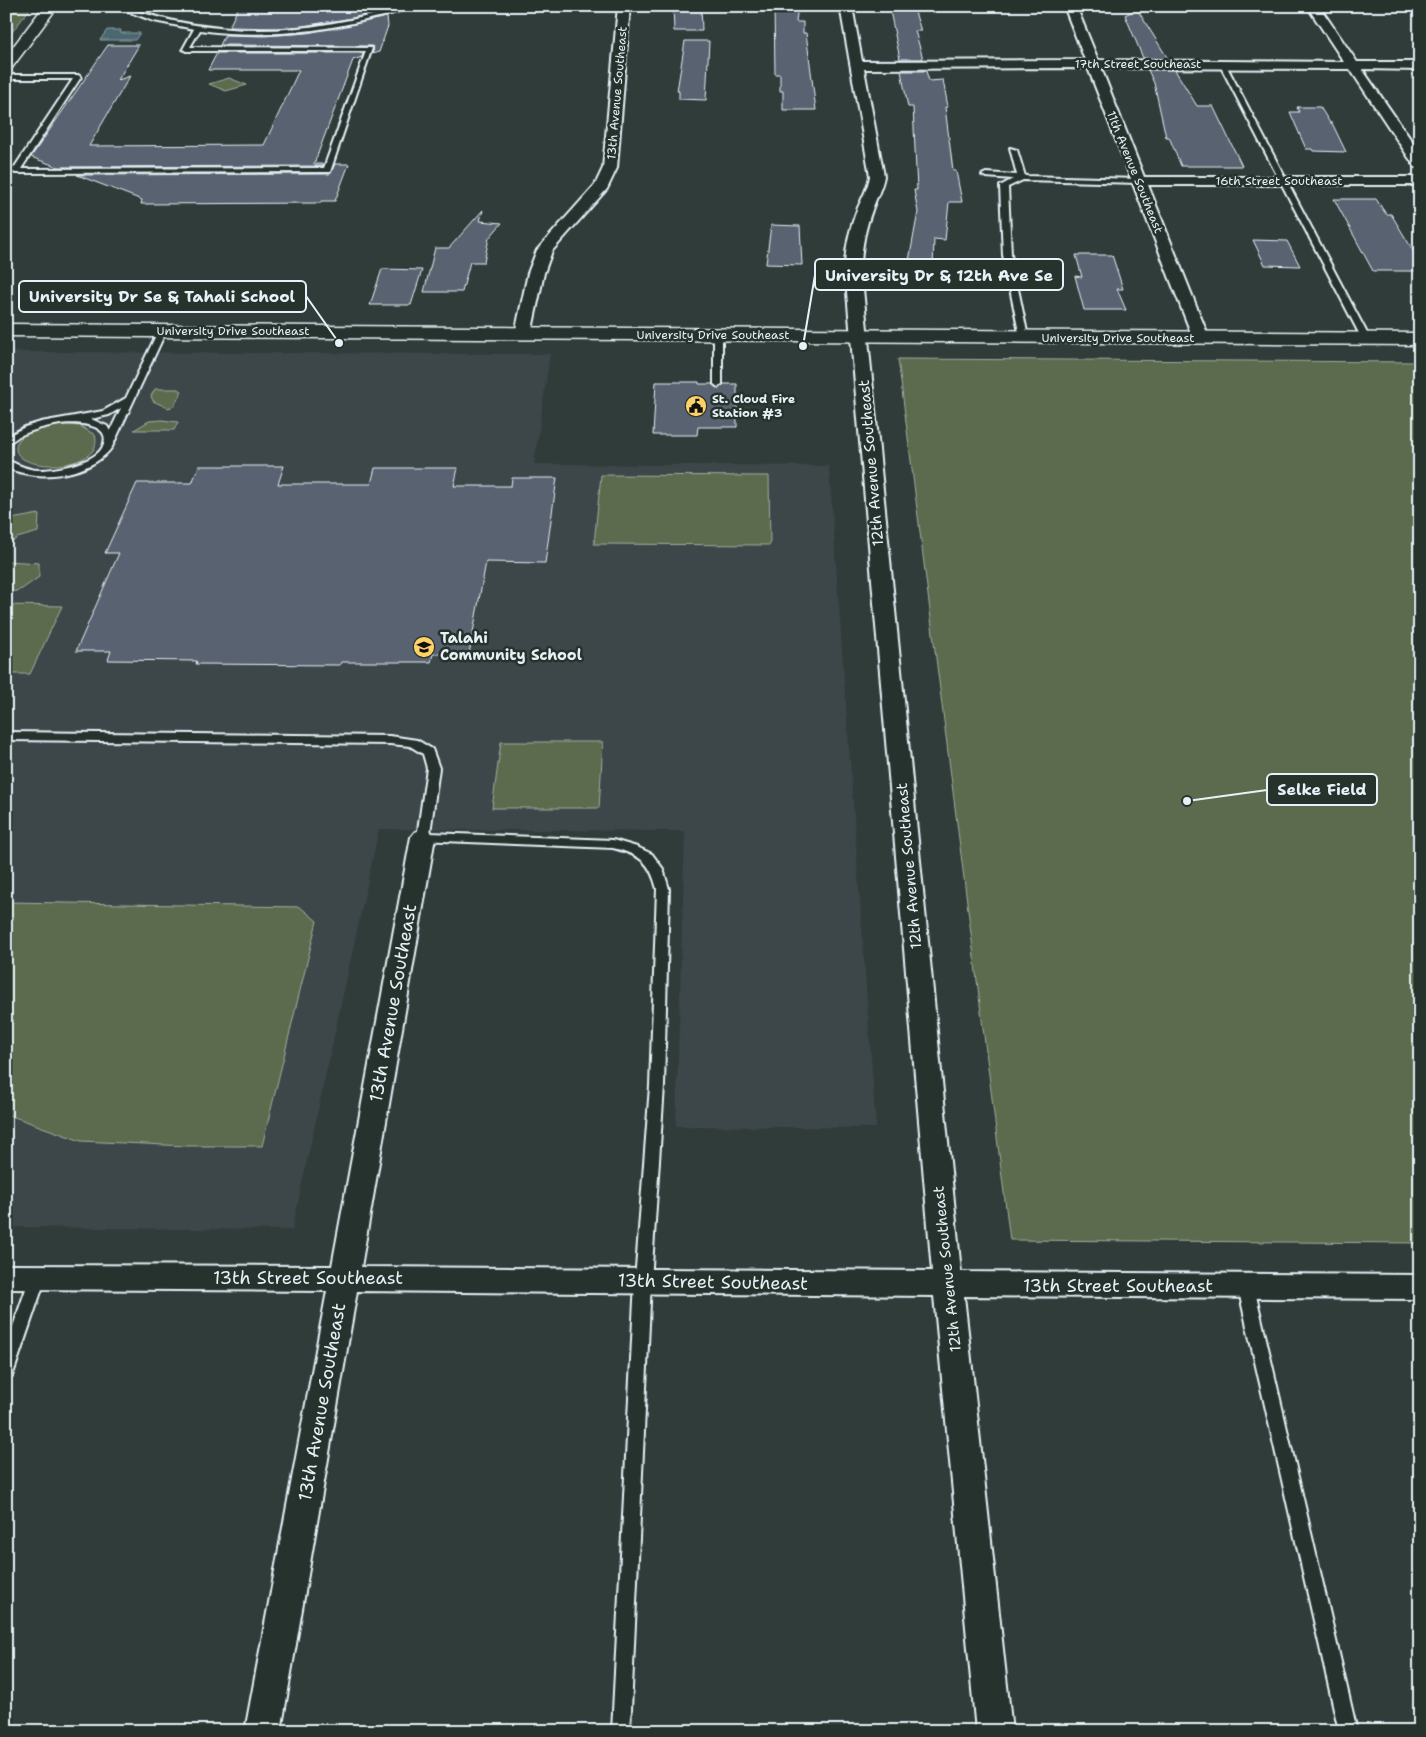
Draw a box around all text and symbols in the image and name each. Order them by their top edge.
street label: 13th Avenue Southeast [603,26,631,160]
street label: 17th Street Southeast [1075,56,1201,72]
street label: 11th Avenue Southeast [1103,108,1167,236]
street label: 16th Street Southeast [1216,173,1342,189]
callout: University Dr & 12th Ave Se [815,259,1063,290]
text: University Dr & 12th Ave Se [825,265,1053,286]
callout: University Dr Se & Tahali School [19,281,306,312]
text: University Dr Se & Tahali School [29,286,296,307]
street label: University Drive Southeast [156,323,310,339]
street label: University Drive Southeast [636,327,790,343]
street label: University Drive Southeast [1041,330,1195,346]
street label: 12th Avenue Southeast [854,379,888,547]
place label: St. Cloud Fire Station #3 [712,391,795,421]
public building icon: St. Cloud Fire Station #3 [684,394,708,418]
place label: Talahi Community School [440,628,582,665]
school or university icon: Talahi Community School [412,635,436,659]
callout: Selke Field [1267,774,1377,805]
text: Selke Field [1277,779,1367,800]
street label: 12th Avenue Southeast [892,782,926,950]
street label: 13th Avenue Southeast [364,902,422,1104]
street label: 12th Avenue Southeast [928,1185,966,1353]
street label: 13th Street Southeast [213,1266,403,1290]
street label: 13th Street Southeast [618,1268,808,1296]
street label: 13th Street Southeast [1023,1274,1213,1298]
street label: 13th Avenue Southeast [293,1301,351,1503]

